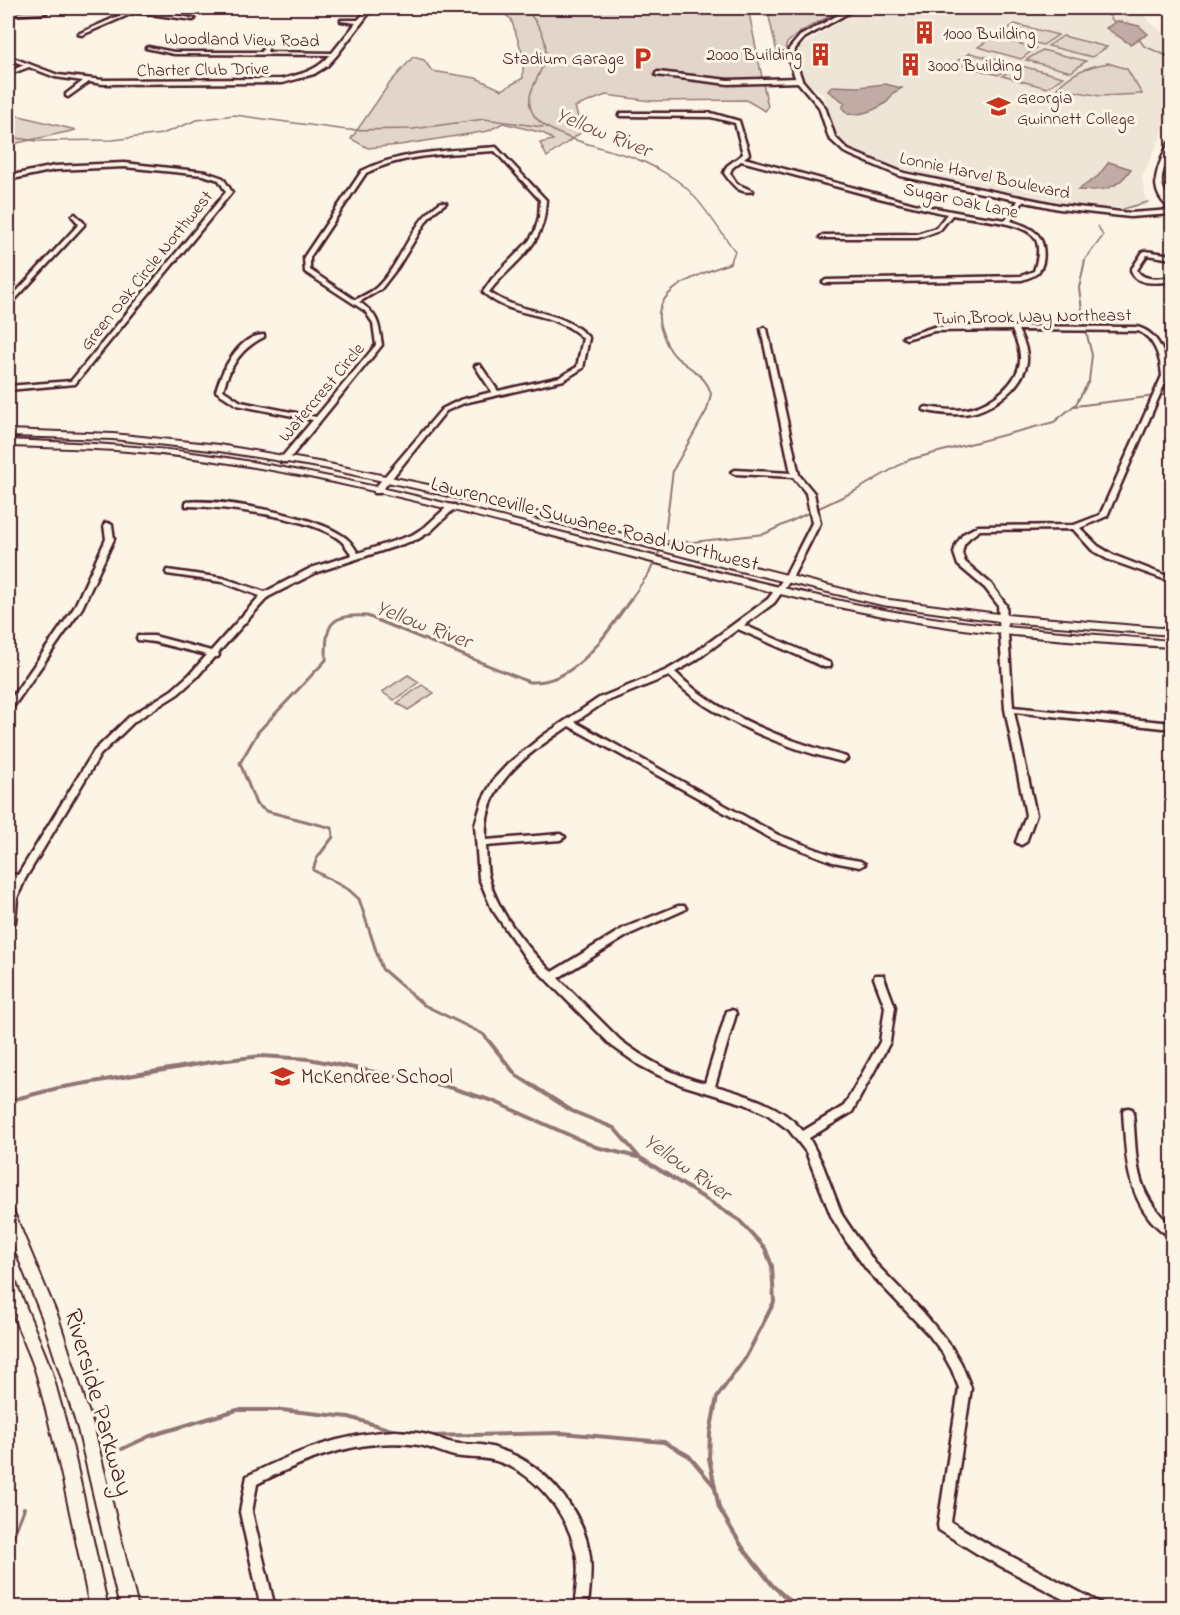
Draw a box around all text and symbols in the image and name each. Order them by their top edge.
building icon: 1000 Building [912,20,938,46]
place label: 1000 Building [943,22,1036,49]
street label: Woodland View Road [164,27,320,55]
building icon: 2000 Building [807,41,833,67]
place label: 2000 Building [706,43,802,70]
parking icon: Stadium Garage [629,45,655,71]
place label: Stadium Garage [502,47,625,74]
building icon: 3000 Building [897,52,923,78]
place label: 3000 Building [928,54,1022,81]
street label: Charter Club Drive [136,57,271,85]
place label: Georgia Gwinnett College [1017,86,1136,134]
school or university icon: Georgia Gwinnett College [986,94,1012,120]
water label: Yellow River [550,100,658,169]
street label: Lonnie Harvel Boulevard [897,146,1072,208]
street label: Sugar Oak Lane [900,177,1021,228]
street label: Green Oak Circle Northwest [75,186,220,357]
street label: Twin Brook Way Northeast [932,303,1132,333]
street label: Watercrest Circle [273,337,372,449]
street label: Lawrenceville Suwanee Road Northwest [427,470,762,580]
water label: Yellow River [370,593,479,660]
school or university icon: McKendree School [270,1063,296,1089]
place label: McKendree School [301,1063,453,1093]
water label: Yellow River [636,1126,739,1212]
street label: Riverside Parkway [52,1305,142,1501]

